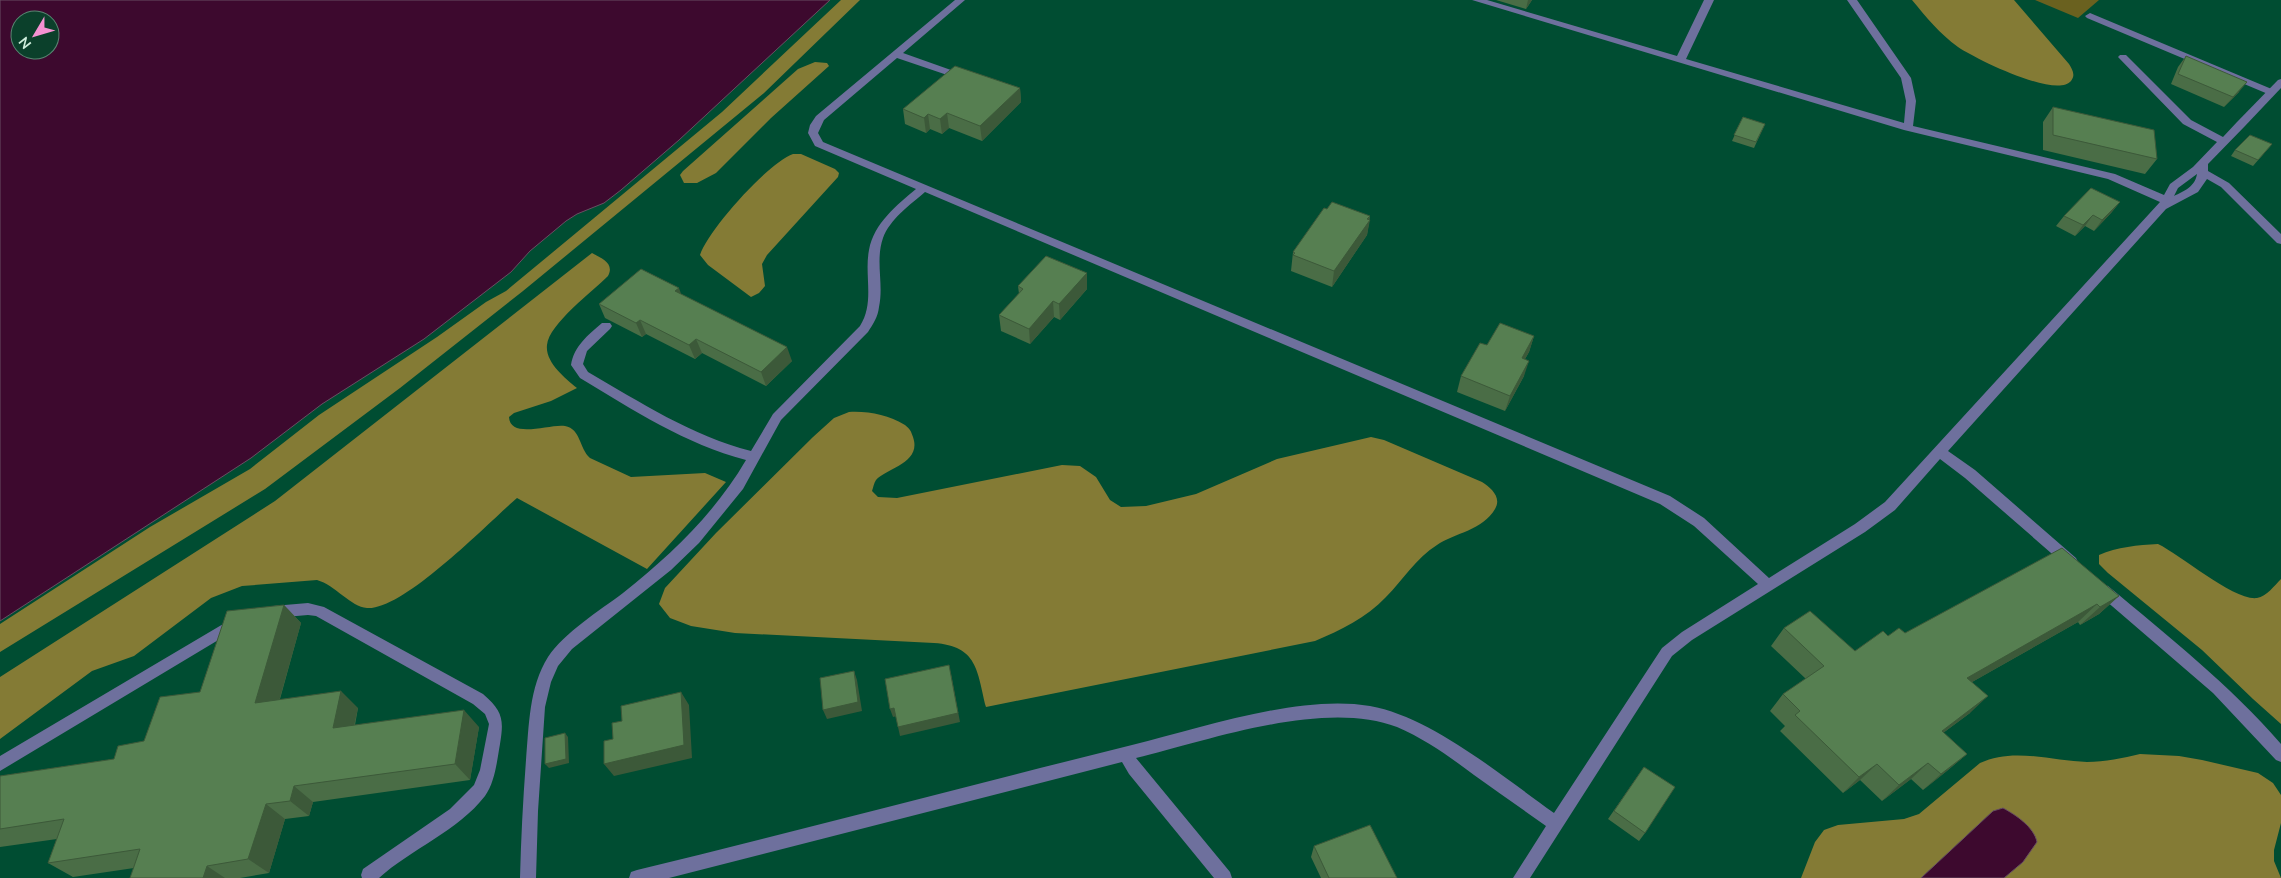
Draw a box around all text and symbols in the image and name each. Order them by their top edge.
north arrow [10,10,60,60]
text: N [14,33,36,53]

